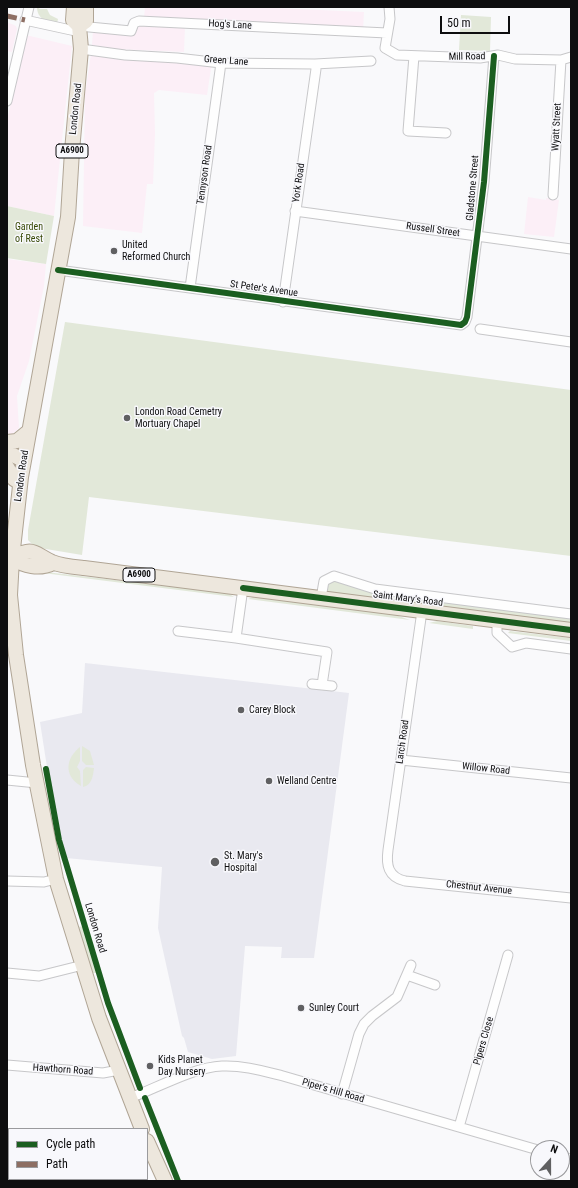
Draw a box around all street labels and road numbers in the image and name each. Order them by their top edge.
street label: Hog's Lane [208,18,252,32]
street label: Mill Road [448,51,486,63]
street label: Green Lane [203,53,249,69]
street label: London Road [67,83,85,135]
street label: Wyatt Street [550,103,564,151]
road number: A6900 [56,144,88,158]
street label: Tennyson Road [195,144,215,206]
street label: Gladstone Street [464,155,482,221]
street label: York Road [290,162,308,204]
street label: Russell Street [405,220,461,240]
street label: St Peter's Avenue [229,278,299,300]
street label: London Road [12,450,32,502]
road number: A6900 [123,568,155,582]
street label: Saint Mary's Road [372,589,444,609]
street label: Larch Road [394,719,412,765]
street label: Willow Road [461,761,511,777]
street label: Chestnut Avenue [445,879,513,897]
street label: London Road [82,901,108,955]
street label: Pipers Close [471,1016,497,1066]
street label: Hawthorn Road [32,1062,94,1078]
street label: Piper's Hill Road [300,1076,366,1106]

